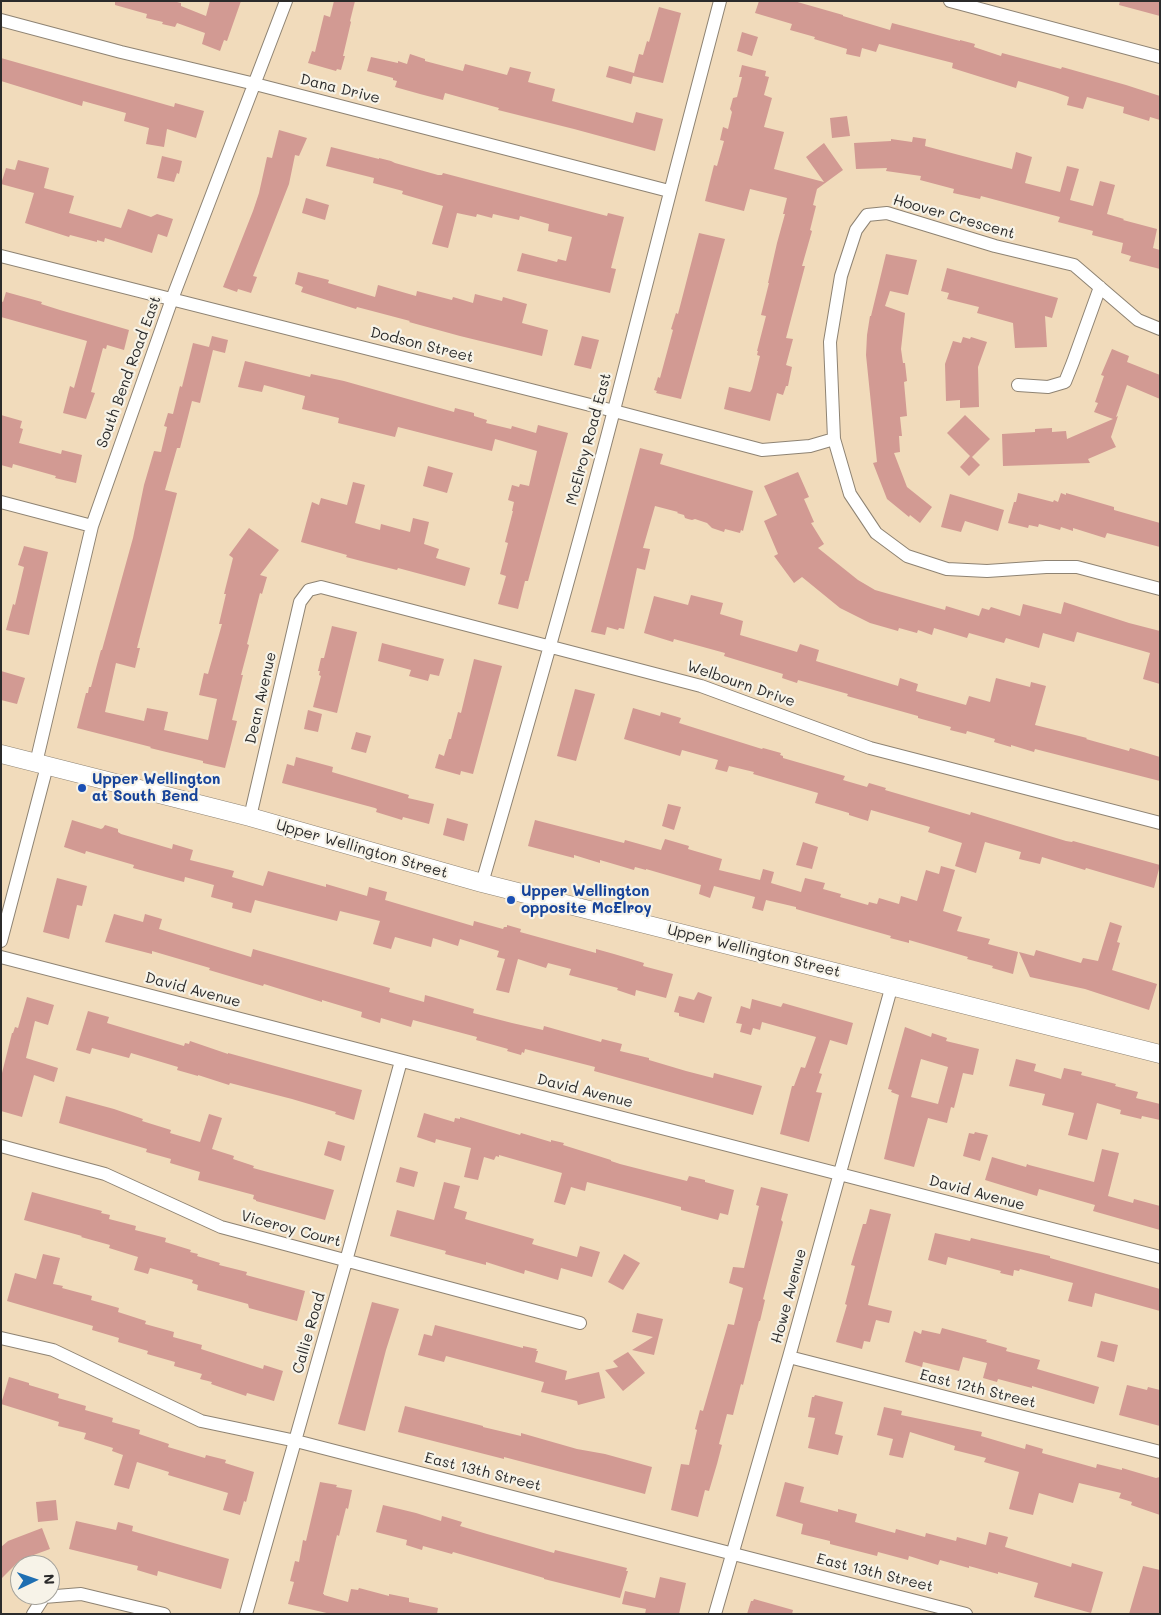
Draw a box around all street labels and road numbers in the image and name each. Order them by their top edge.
street label: Dana Drive [298,70,382,108]
street label: Hoover Crescent [891,191,1017,243]
street label: South Bend Road East [93,293,165,451]
street label: Dodson Street [369,323,475,367]
street label: McElroy Road East [563,371,615,507]
street label: Dean Avenue [242,650,280,746]
street label: Welbourn Drive [685,657,797,711]
street label: Upper Wellington Street [274,816,450,882]
street label: Upper Wellington Street [665,921,843,981]
street label: David Avenue [143,969,243,1011]
street label: David Avenue [535,1070,635,1112]
street label: David Avenue [927,1172,1027,1214]
street label: Viceroy Court [239,1207,343,1251]
street label: Howe Avenue [768,1247,810,1345]
street label: Callie Road [289,1290,329,1376]
street label: East 12th Street [918,1366,1038,1412]
street label: East 13th Street [423,1449,543,1495]
street label: East 13th Street [815,1550,935,1596]

